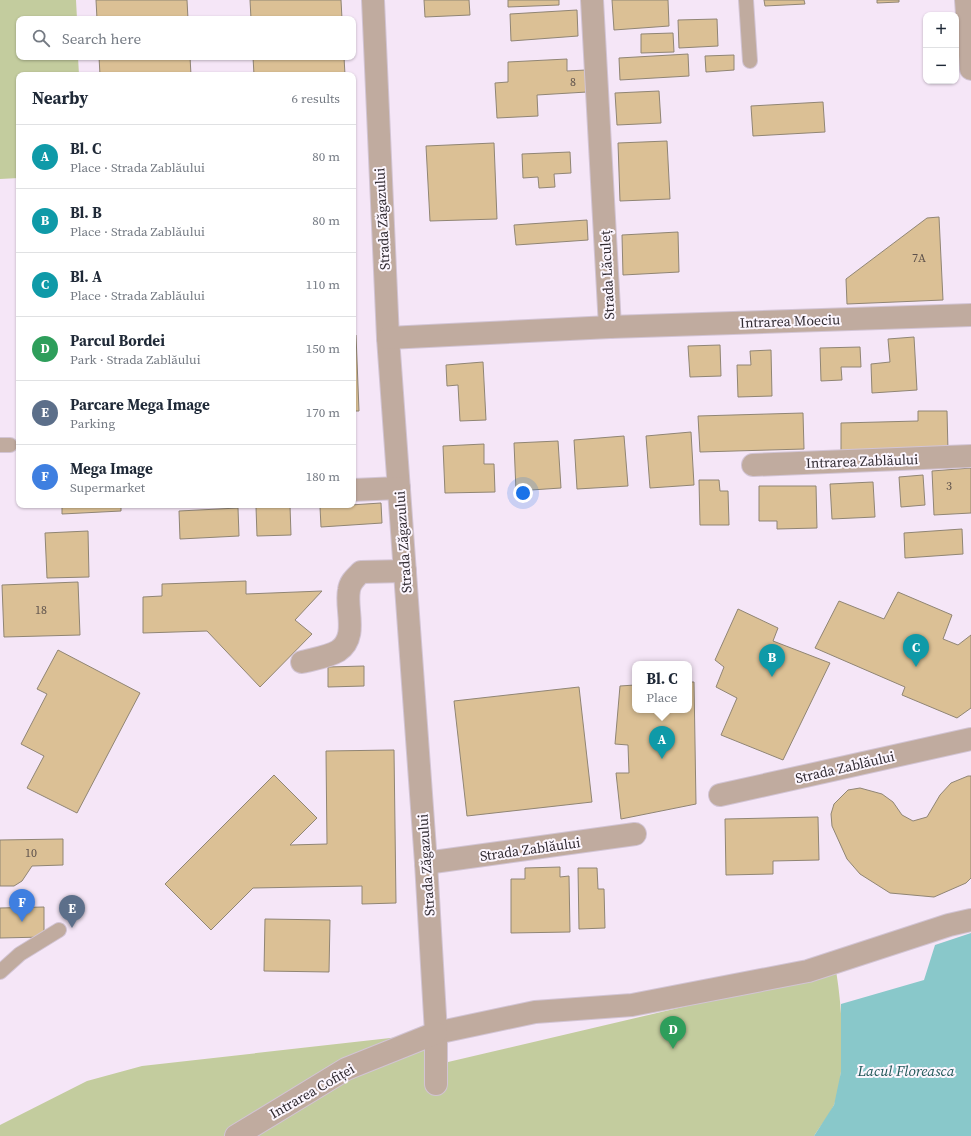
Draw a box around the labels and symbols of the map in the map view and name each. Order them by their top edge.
house number: 8 [570,74,576,90]
street label: Strada Zăgazului [369,167,395,271]
street label: Strada Lăculeț [595,230,619,320]
house number: 7A [912,250,926,266]
street label: Intrarea Moeciu [739,309,841,333]
street label: Intrarea Zablăului [805,449,919,473]
house number: 3 [946,478,952,494]
your location [513,483,533,503]
street label: Strada Zăgazului [389,490,417,594]
house number: 18 [35,602,47,618]
pin: C [903,634,929,667]
pin: B [759,644,785,677]
pin: A [649,726,675,759]
street label: Strada Zablăului [793,746,897,788]
street label: Strada Zăgazului [412,813,440,917]
street label: Strada Zablăului [479,832,581,866]
house number: 10 [25,845,37,861]
pin: F [9,889,35,922]
pin: E [59,895,85,928]
pin: D [660,1016,686,1049]
street label: Intrarea Cofiței [266,1059,358,1123]
water label: Lacul Floreasca [857,1060,955,1081]

